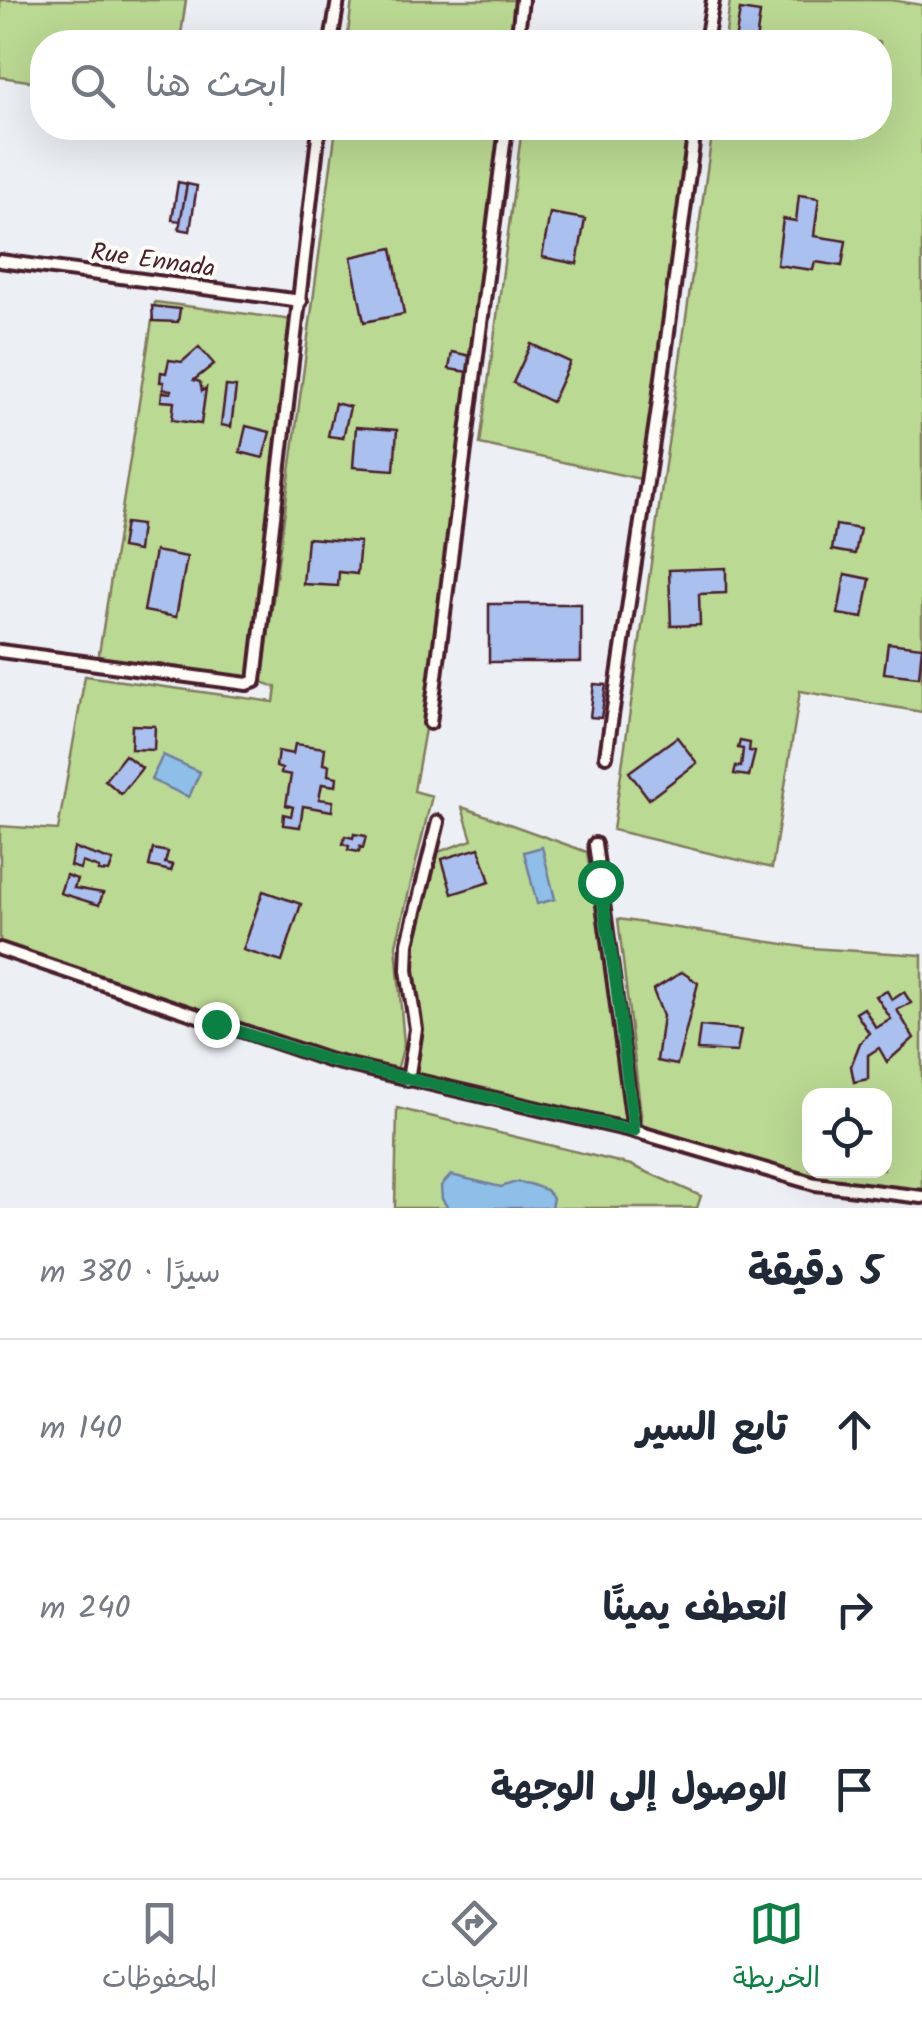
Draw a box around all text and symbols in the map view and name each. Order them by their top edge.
search box [30,30,892,140]
text: ابحث هنا [145,56,287,116]
icon: search [65,58,120,113]
street label: Rue Ennada [88,232,218,290]
route start [578,860,624,906]
route end [194,1002,240,1048]
map controls [802,1088,892,1178]
button: locate [802,1088,892,1178]
text: 5 دقيقة [748,1240,882,1307]
text: سيرًا · 380 m [40,1248,221,1299]
text: تابع السير [637,1400,787,1460]
icon: ahead [827,1402,882,1457]
text: 140 m [40,1404,122,1455]
text: انعطف يمينًا [603,1580,787,1640]
icon: right [827,1582,882,1637]
text: 240 m [40,1584,131,1635]
text: الوصول إلى الوجهة [491,1760,787,1820]
icon: arrive [827,1762,882,1817]
tab: المحفوظات [102,1896,217,2002]
tab: الاتجاهات [421,1896,529,2002]
tab: الخريطة [733,1896,820,2002]

